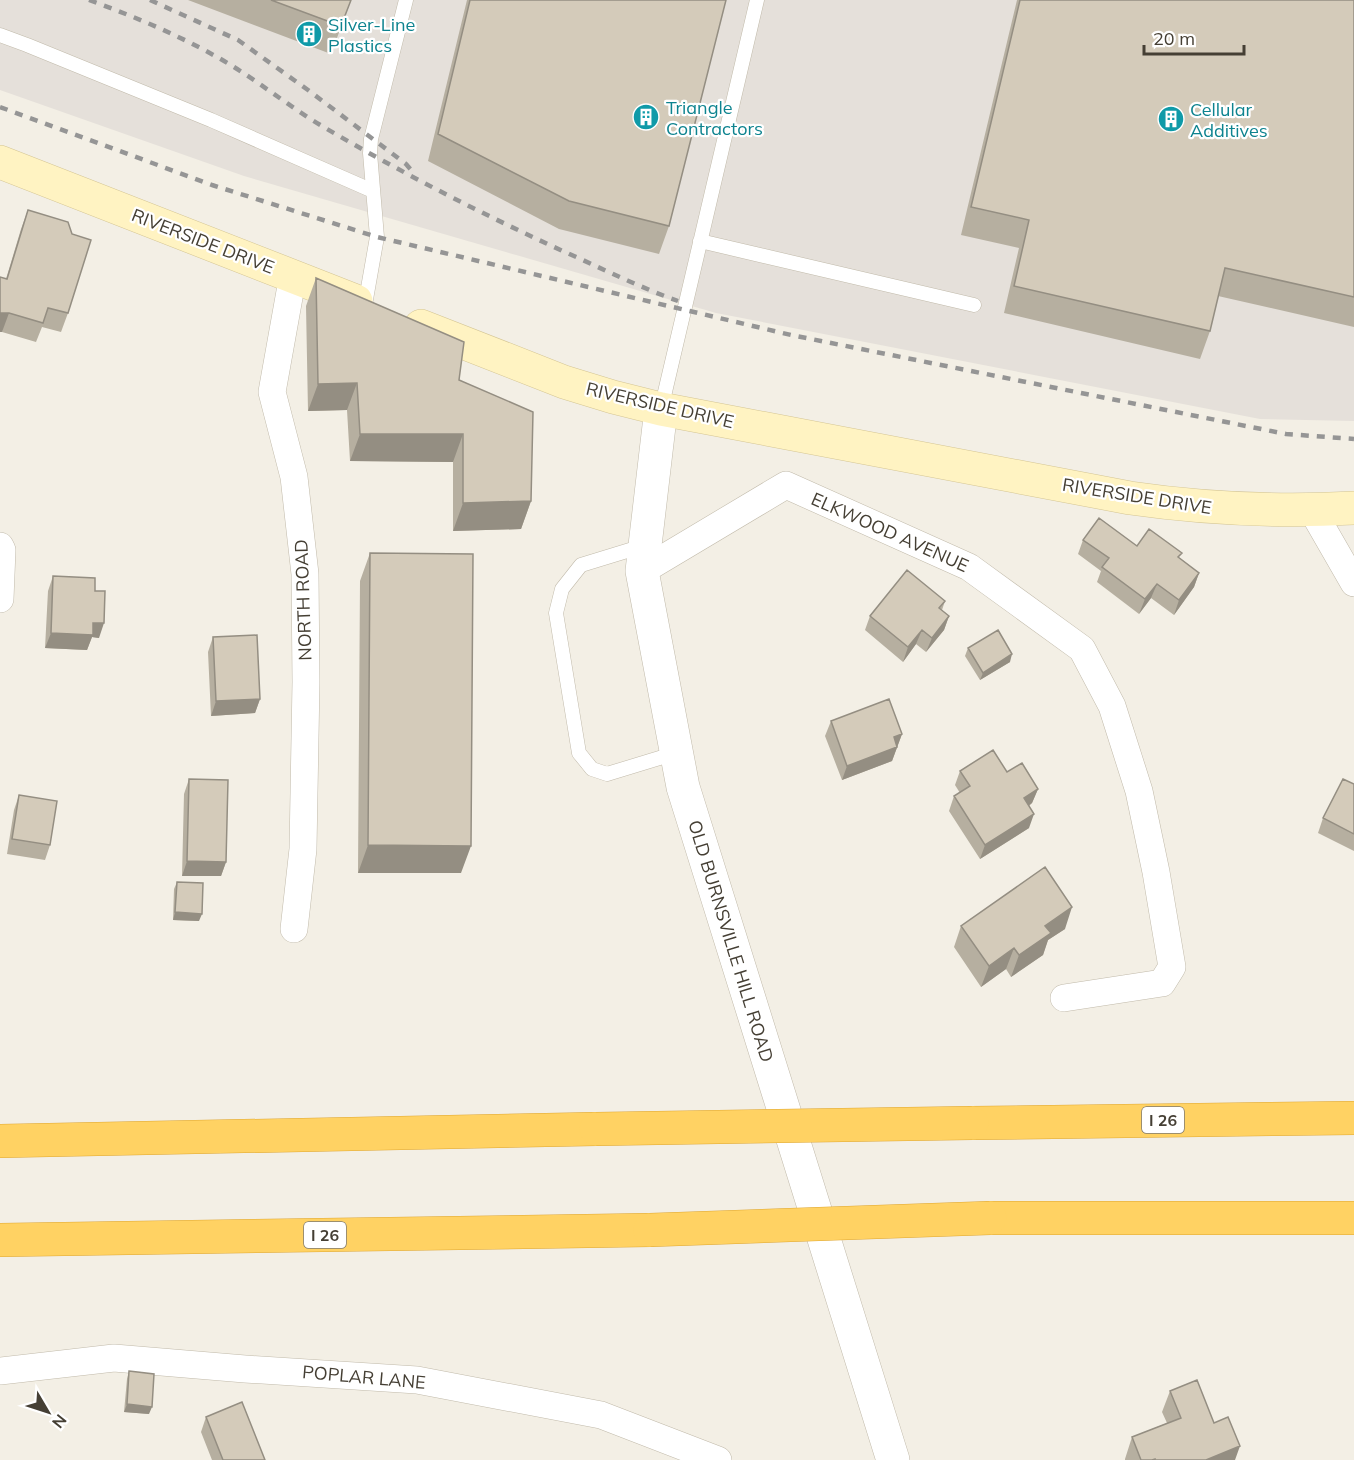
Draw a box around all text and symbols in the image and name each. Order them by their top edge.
place label: Silver-Line Plastics [328,13,415,57]
scale bar [1144,18,1244,56]
building icon: Silver-Line Plastics [294,19,324,49]
text: 20 m [1153,27,1195,50]
place label: Triangle Contractors [666,96,763,140]
place label: Cellular Additives [1190,98,1268,142]
building icon: Triangle Contractors [631,102,661,132]
building icon: Cellular Additives [1156,104,1186,134]
street label: RIVERSIDE DRIVE [128,203,278,279]
street label: RIVERSIDE DRIVE [584,377,736,433]
street label: RIVERSIDE DRIVE [1061,473,1213,519]
street label: ELKWOOD AVENUE [808,487,972,577]
street label: NORTH ROAD [289,539,317,661]
street label: OLD BURNSVILLE HILL ROAD [683,817,779,1065]
road number: I 26 [1142,1107,1184,1133]
road number: I 26 [304,1222,346,1248]
street label: POPLAR LANE [301,1360,427,1394]
north arrow [18,1382,78,1442]
text: N [48,1410,71,1432]

